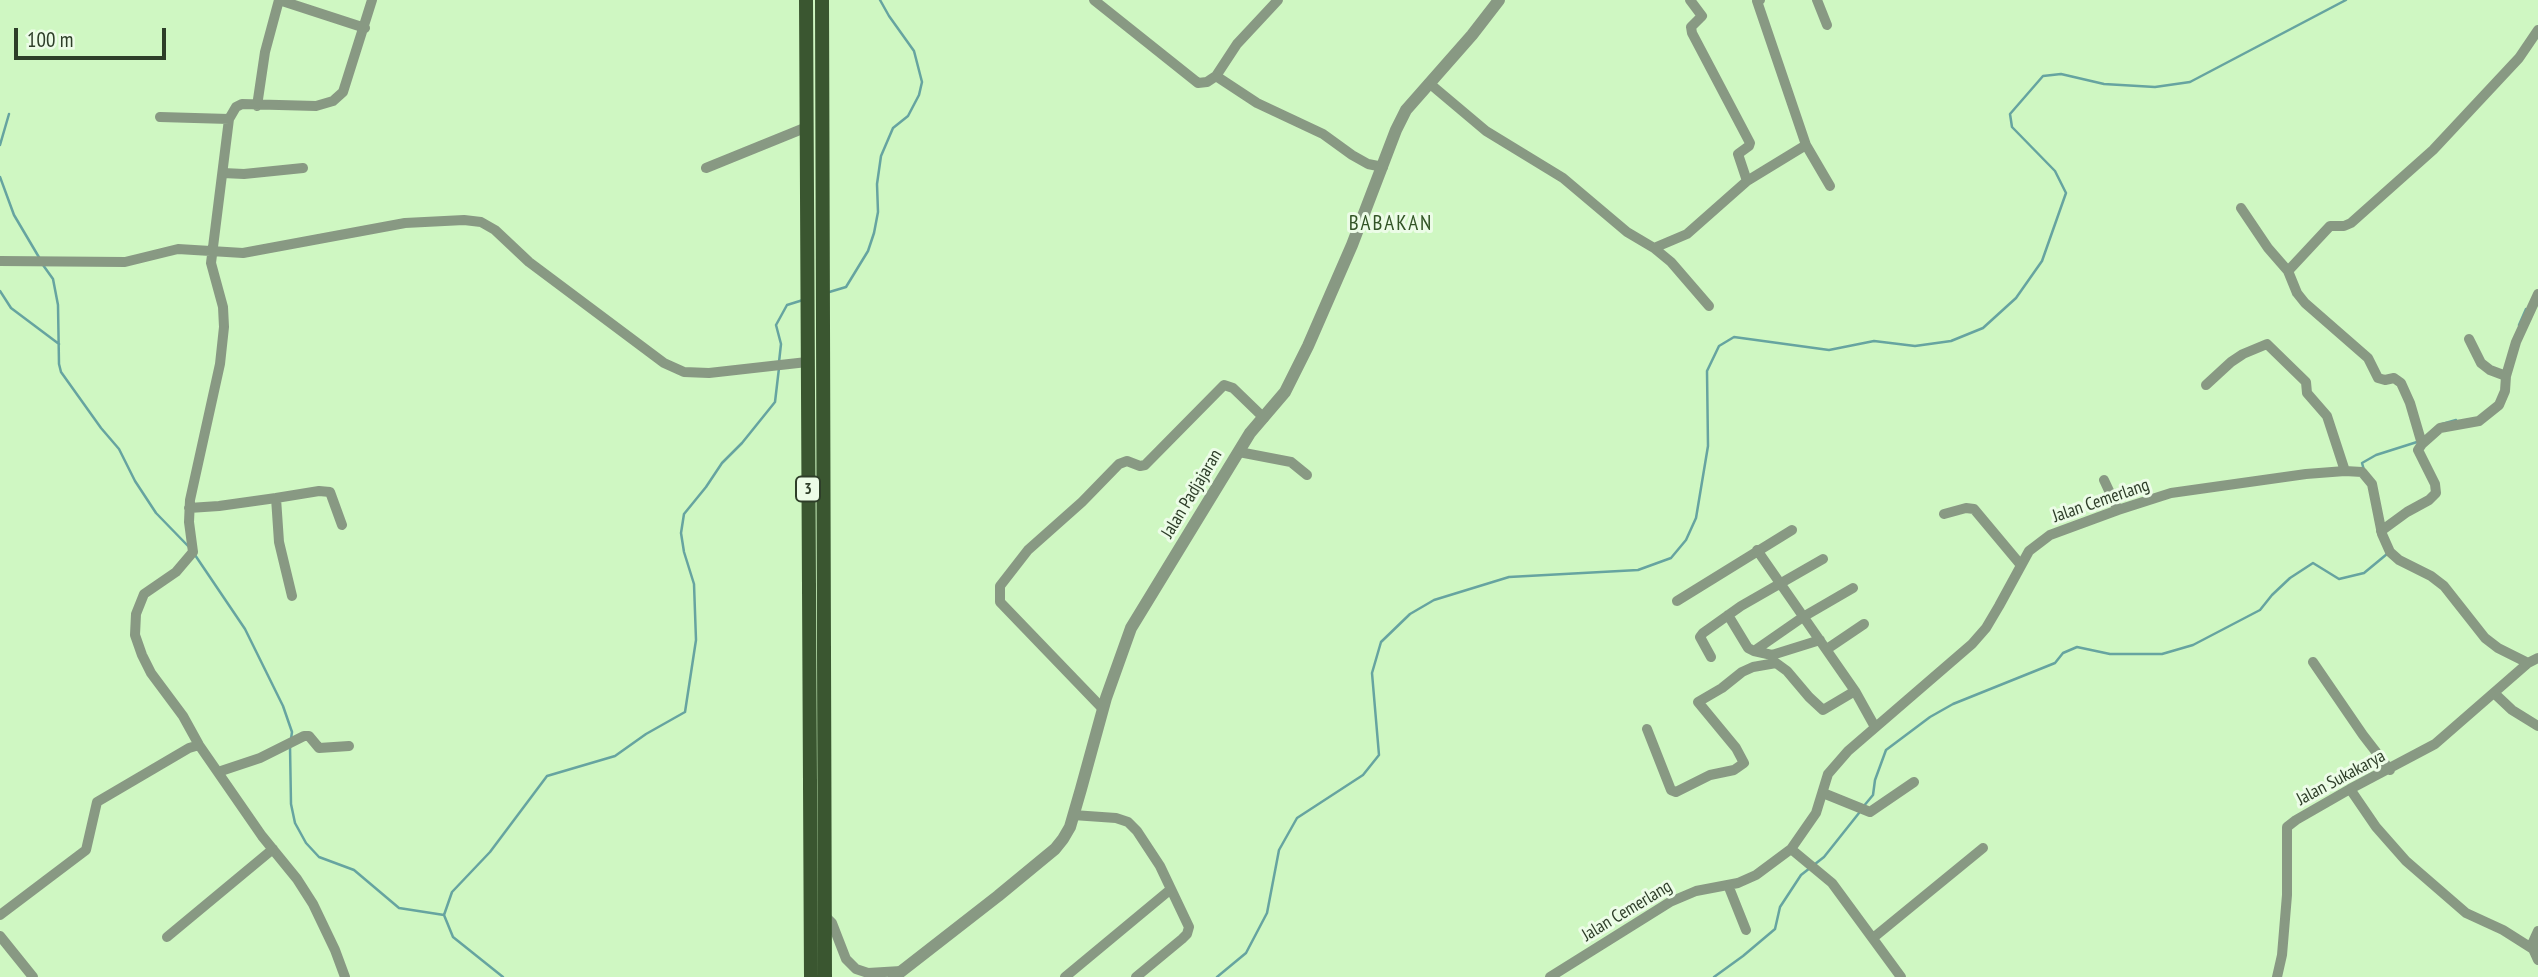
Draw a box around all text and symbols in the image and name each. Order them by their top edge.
scale bar [18,14,170,58]
text: 100 m [27,26,73,53]
district label: BABAKAN [1350,211,1432,237]
street label: Jalan Padjajaran [1157,446,1227,542]
street label: Jalan Cemerlang [2050,474,2152,528]
road number: 3 [796,476,820,502]
street label: Jalan Sukakarya [2293,746,2389,810]
street label: Jalan Cemerlang [1578,876,1676,946]

